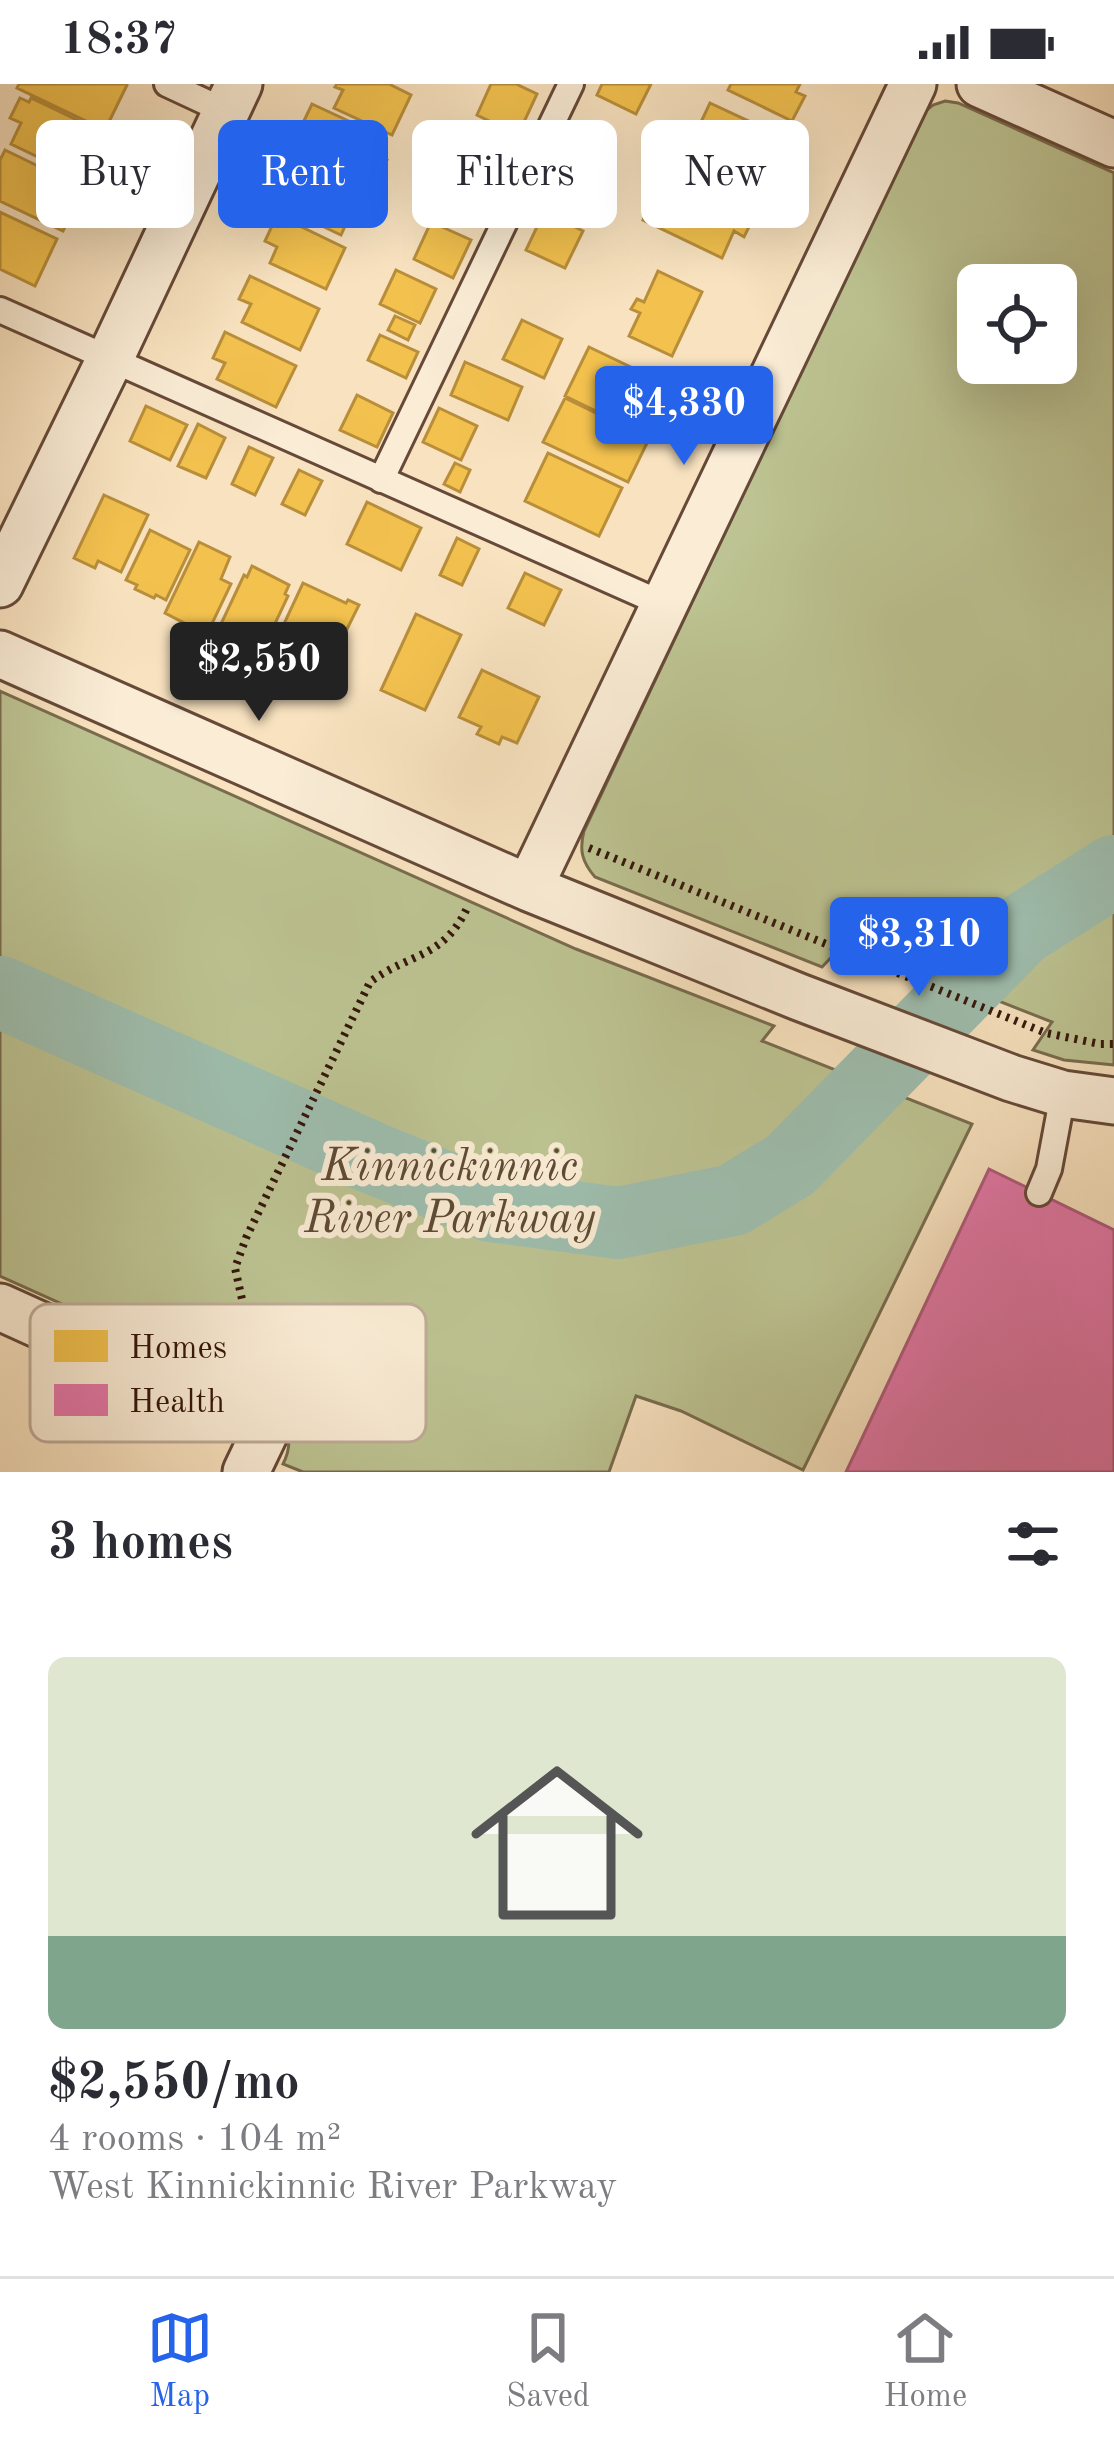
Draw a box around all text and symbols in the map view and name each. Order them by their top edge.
text: 18:37 [60,19,177,64]
chip: Buy [36,120,194,228]
chip: Rent [218,120,388,228]
chip: Filters [412,120,617,228]
chip: New [641,120,809,228]
map controls [957,264,1077,384]
button: locate [957,264,1077,384]
pin: $4,330 [586,366,782,468]
text: $4,330 [622,385,746,424]
pin: $2,550 [161,622,357,724]
text: $2,550 [197,641,321,680]
pin: $3,310 [821,897,1017,999]
text: $3,310 [857,916,981,955]
park label: Kinnickinnic River Parkway [303,1146,596,1243]
legend [30,1304,426,1442]
text: Homes [129,1333,227,1366]
text: Health [129,1387,225,1420]
icon: filters [1000,1511,1066,1577]
text: 3 homes [48,1519,233,1570]
icon: home [449,1735,665,1951]
text: $2,550/mo [48,2059,300,2110]
text: 4 rooms · 104 m² [48,2120,341,2159]
text: West Kinnickinnic River Parkway [48,2168,617,2207]
tab: Map [147,2305,213,2418]
tab: Saved [506,2305,590,2418]
tab: Home [884,2305,967,2418]

